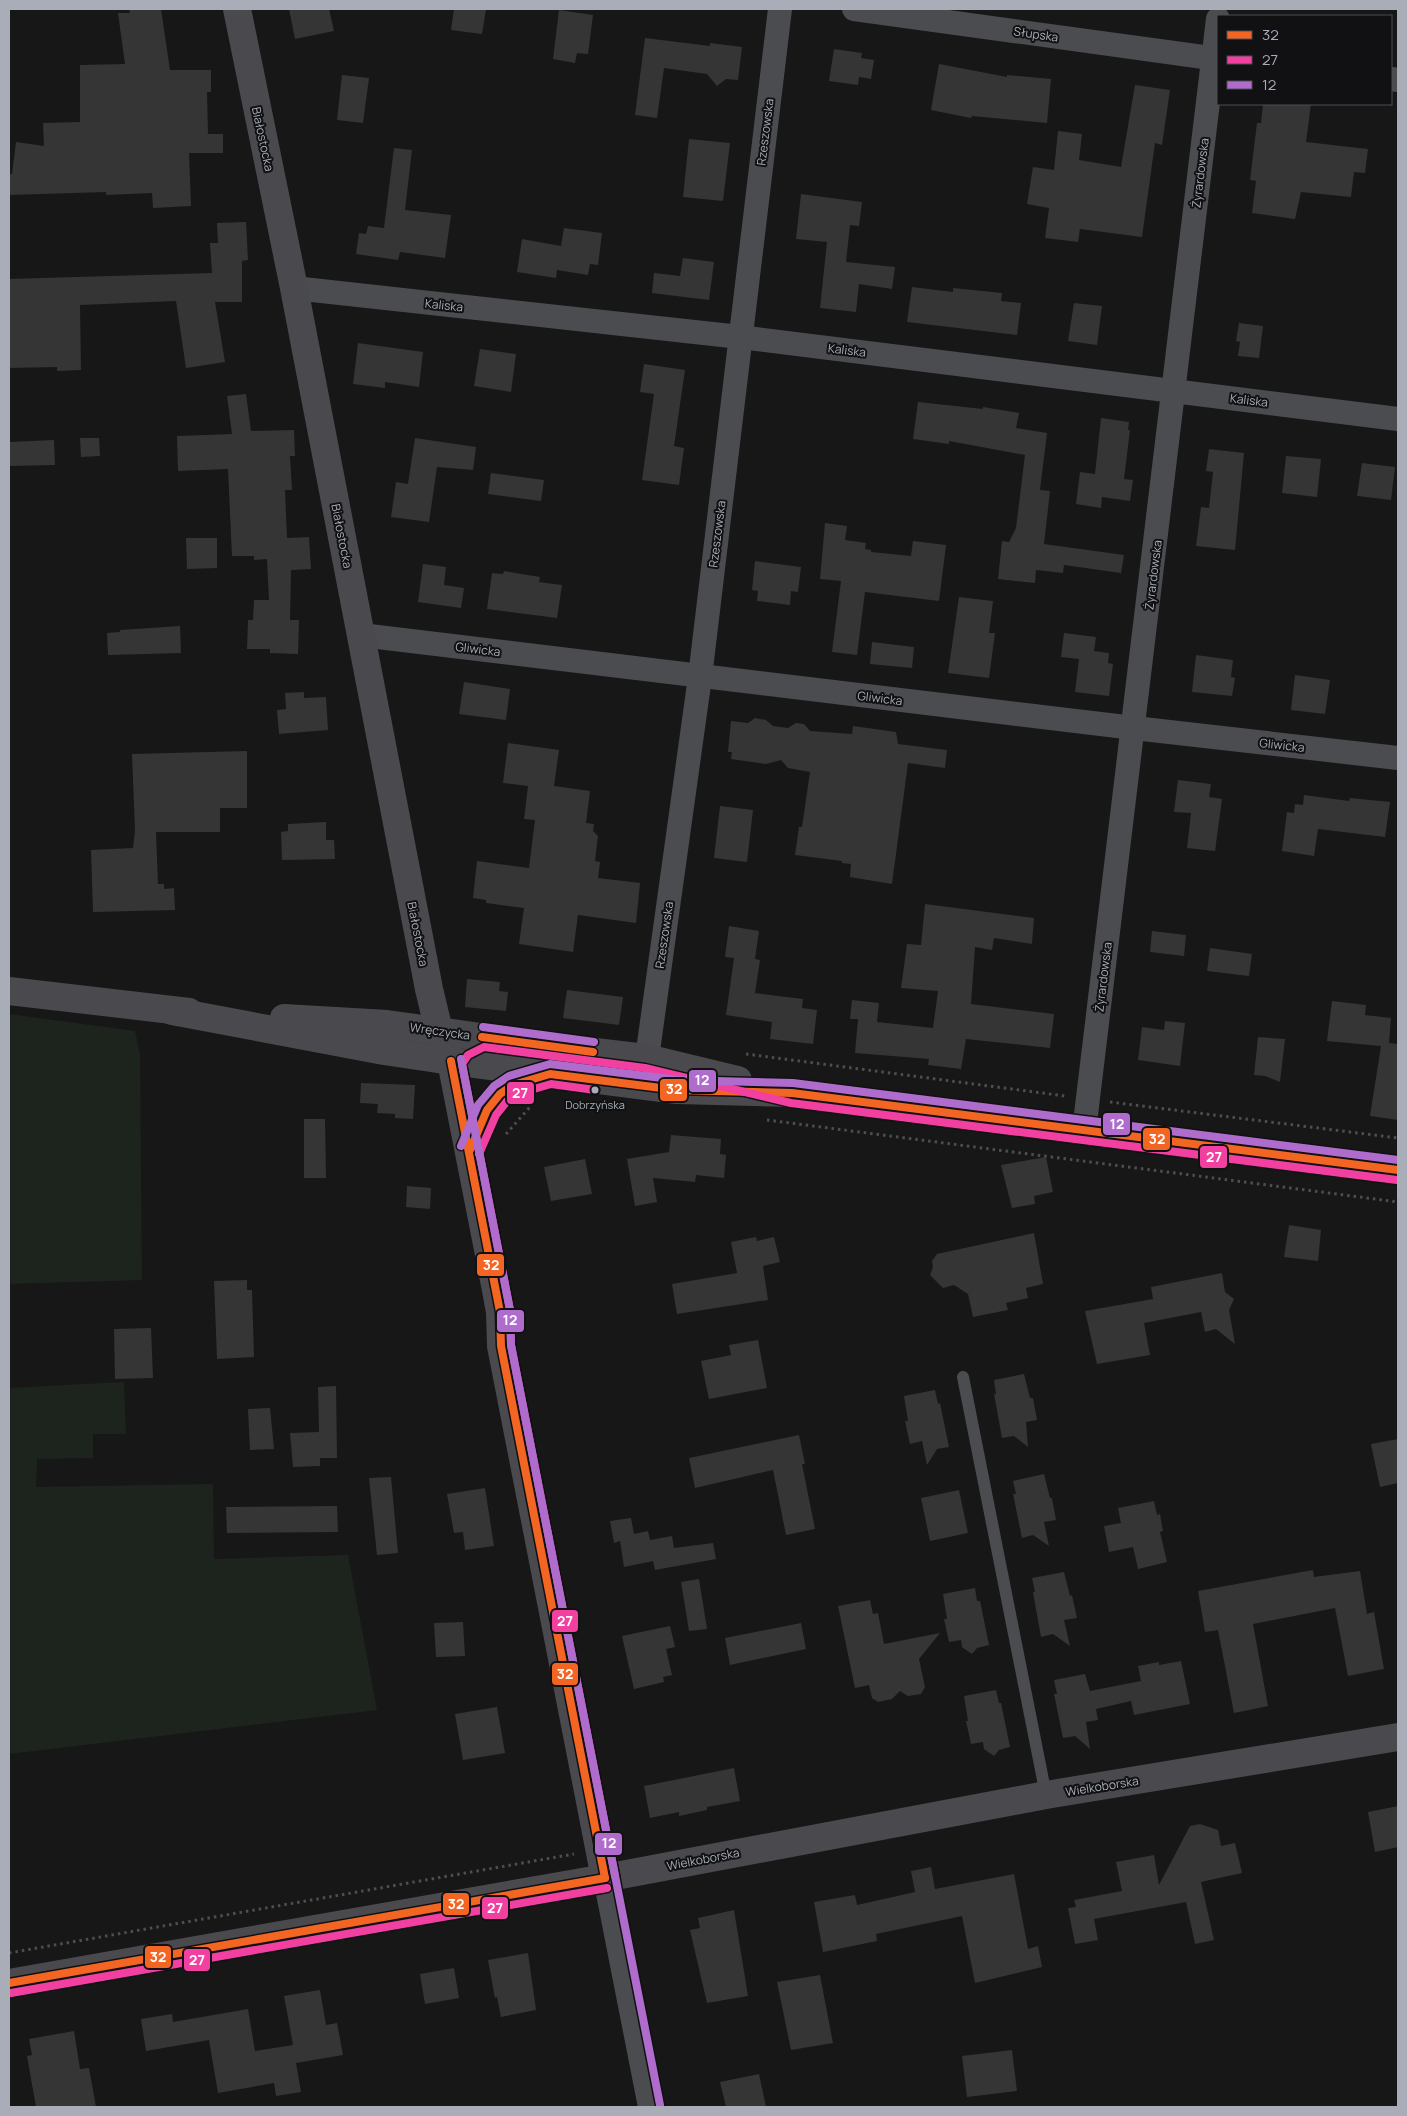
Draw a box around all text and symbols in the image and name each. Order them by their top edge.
legend [1217,15,1392,105]
street label: Słupska [1013,22,1059,46]
text: 32 [1262,24,1279,45]
text: 27 [1262,49,1278,70]
text: 12 [1262,74,1276,95]
street label: Rzeszowska [752,98,778,166]
street label: Białostocka [248,105,278,173]
street label: Żyrardowska [1187,137,1213,209]
street label: Kaliska [424,295,464,315]
street label: Kaliska [827,339,867,361]
street label: Kaliska [1229,389,1269,411]
street label: Rzeszowska [704,500,730,568]
street label: Białostocka [327,502,357,570]
street label: Żyrardowska [1140,539,1166,611]
street label: Gliwicka [454,638,502,660]
street label: Gliwicka [856,687,904,709]
street label: Gliwicka [1259,734,1305,756]
street label: Białostocka [403,900,433,968]
street label: Rzeszowska [651,900,677,970]
street label: Żyrardowska [1090,941,1116,1013]
street label: Wręczycka [409,1018,471,1044]
line badge: 12 [688,1069,717,1093]
text: 12 [695,1070,709,1089]
line badge: 32 [659,1078,688,1102]
text: 32 [666,1079,682,1098]
line badge: 27 [506,1081,535,1105]
text: 27 [512,1083,528,1102]
marker: Dobrzyńska [590,1085,600,1095]
place label: Dobrzyńska [565,1097,625,1112]
line badge: 12 [1102,1112,1131,1136]
text: 12 [1110,1114,1124,1133]
line badge: 32 [1142,1127,1171,1151]
text: 32 [1149,1129,1165,1148]
line badge: 27 [1199,1145,1228,1169]
text: 27 [1206,1147,1222,1166]
line badge: 32 [476,1253,505,1277]
text: 32 [483,1255,499,1274]
line badge: 12 [496,1309,525,1333]
text: 12 [503,1310,517,1329]
line badge: 27 [551,1609,579,1633]
text: 27 [557,1611,573,1630]
line badge: 32 [551,1662,579,1686]
text: 32 [557,1664,573,1683]
street label: Wielkoborska [1064,1772,1140,1800]
line badge: 12 [594,1832,623,1856]
text: 12 [602,1833,616,1852]
street label: Wielkoborska [665,1844,741,1874]
line badge: 32 [442,1892,470,1916]
text: 32 [448,1894,464,1913]
line badge: 27 [481,1896,509,1920]
text: 27 [487,1898,503,1917]
line badge: 32 [144,1945,172,1969]
text: 32 [150,1947,166,1966]
line badge: 27 [183,1948,211,1972]
text: 27 [189,1950,205,1969]

